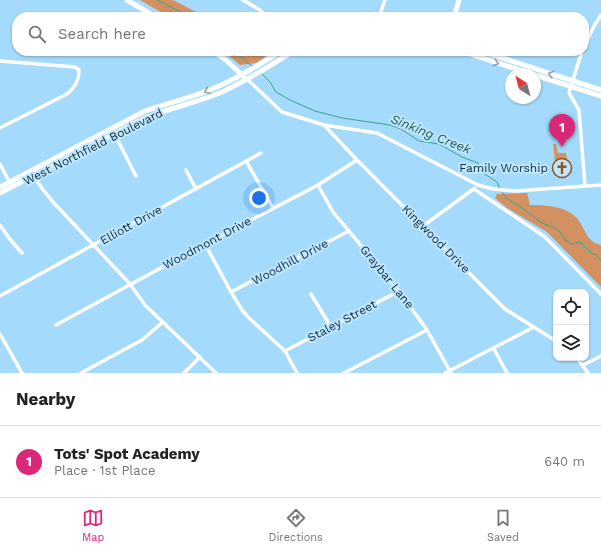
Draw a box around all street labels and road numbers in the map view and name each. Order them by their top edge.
street label: West Northfield Boulevard [21,106,165,188]
street label: Elliott Drive [98,202,164,248]
street label: Kingwood Drive [399,202,473,276]
street label: Woodmont Drive [160,214,254,272]
street label: Woodhill Drive [249,236,331,288]
street label: Graybar Lane [357,243,417,312]
street label: Staley Street [305,297,379,345]

